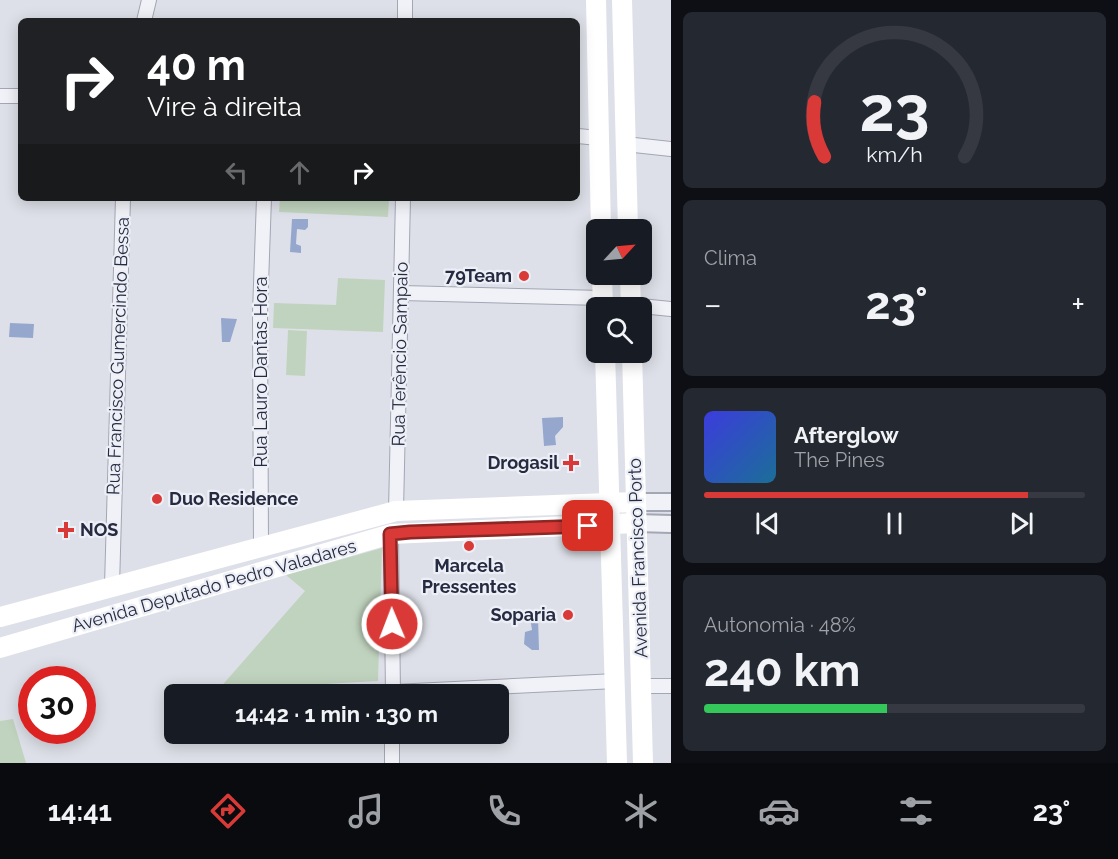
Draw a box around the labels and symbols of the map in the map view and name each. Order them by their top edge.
street label: Rua Francisco Gumercindo Bessa [102,217,133,495]
north arrow [586,219,652,285]
street label: Rua Terêncio Sampaio [387,261,412,447]
place label: 79Team [445,265,512,286]
marker: 79Team [517,269,531,283]
street label: Rua Lauro Dantas Hora [250,276,271,468]
place label: Drogasil [487,452,559,473]
marker: Drogasil [564,456,578,470]
street label: Avenida Francisco Porto [624,457,651,658]
place label: Duo Residence [169,488,298,509]
marker: Duo Residence [150,492,164,506]
pin [562,500,613,551]
place label: NOS [80,519,118,540]
marker: NOS [57,521,75,539]
street label: Avenida Deputado Pedro Valadares [69,535,359,636]
marker: Marcela Pressentes [462,539,476,553]
place label: Marcela Pressentes [422,555,516,597]
position arrow [360,592,424,656]
place label: Soparia [490,604,556,625]
marker: Soparia [561,608,575,622]
speed limit sign: 30 [18,666,96,744]

